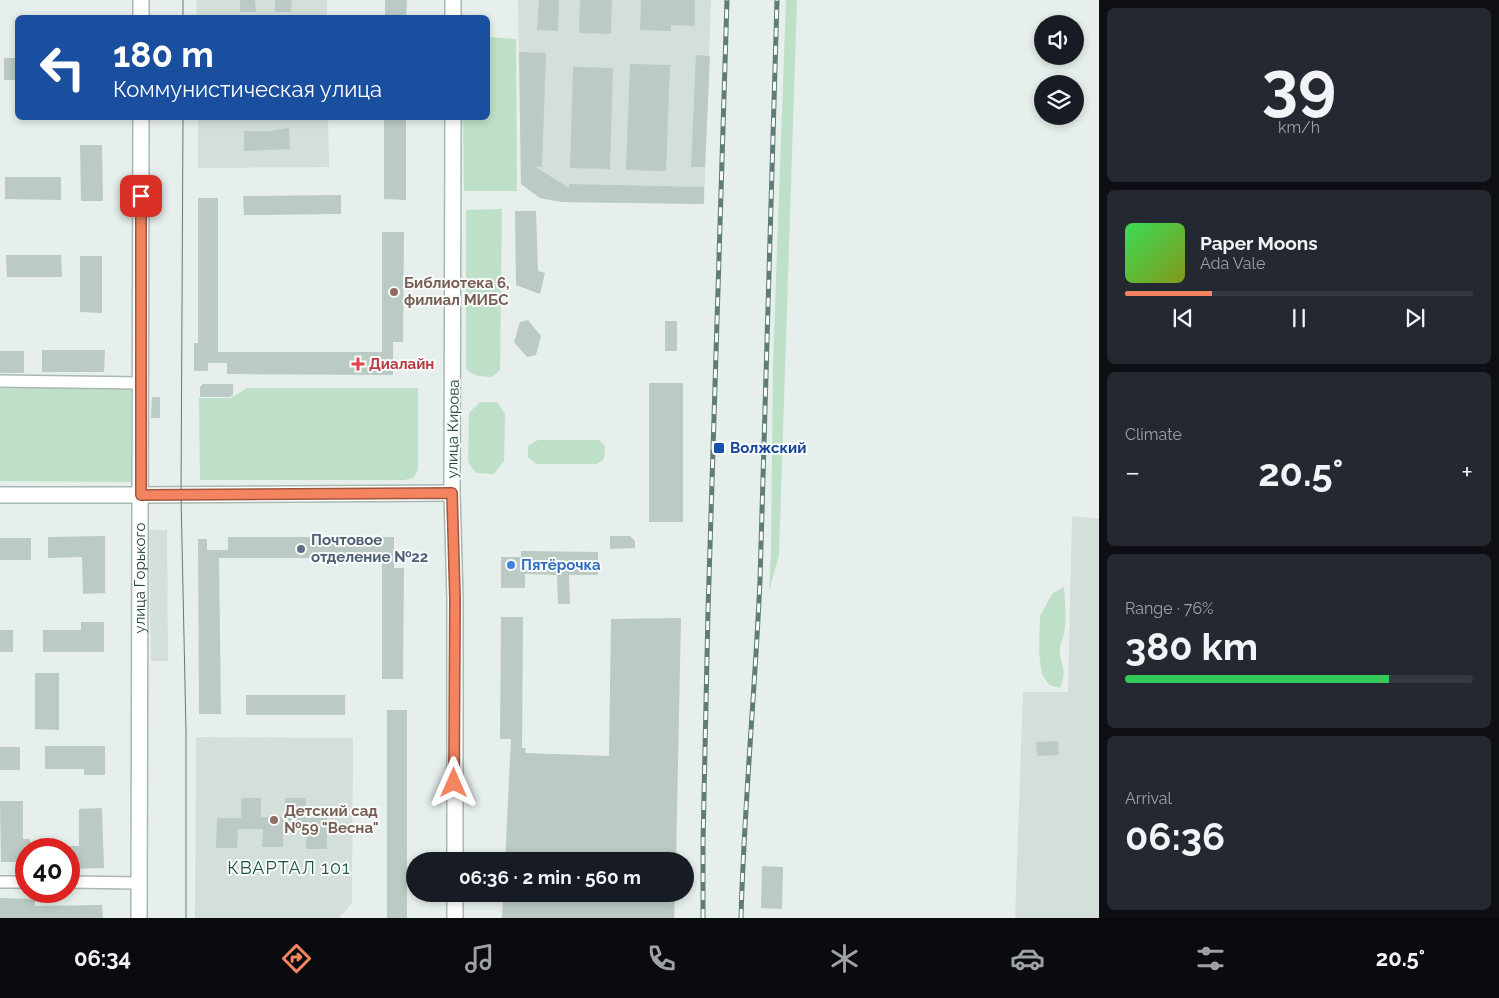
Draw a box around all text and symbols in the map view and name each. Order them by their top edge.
map controls [1034,15,1084,125]
button: sound [1034,15,1084,65]
text: 180 m [113,34,214,75]
icon: left [30,35,95,100]
text: 39 [1262,47,1336,123]
button: layers [1034,75,1084,125]
text: Коммунистическая улица [113,76,382,102]
text: km/h [1278,118,1320,137]
pin [120,175,162,217]
icon: arrive [127,182,155,210]
text: Paper Moons [1200,232,1318,254]
text: Ada Vale [1200,254,1265,273]
place label: Библиотека 6, филиал МИБС [404,274,509,309]
marker: Библиотека 6, филиал МИБС [388,286,400,298]
icon: previous [1169,304,1197,332]
icon: pause [1285,304,1313,332]
icon: next [1401,304,1429,332]
place label: Диалайн [369,355,434,373]
marker: Диалайн [351,357,365,371]
street label: улица Кирова [443,379,463,479]
text: Climate [1125,425,1182,444]
place label: Волжский [730,439,806,457]
marker: Волжский [712,441,726,455]
text: 20.5° [1258,450,1343,495]
text: − [1125,456,1140,489]
text: + [1461,456,1473,489]
street label: улица Горького [131,522,149,633]
place label: Почтовое отделение №22 [311,531,428,566]
marker: Почтовое отделение №22 [295,543,307,555]
place label: Пятёрочка [521,556,601,574]
marker: Пятёрочка [505,559,517,571]
text: Range · 76% [1125,599,1213,618]
text: 380 km [1125,624,1258,669]
position arrow [427,756,479,808]
text: Arrival [1125,789,1172,808]
place label: Детский сад №59 "Весна" [284,802,379,837]
marker: Детский сад №59 "Весна" [268,814,280,826]
text: 06:36 [1125,814,1225,859]
speed limit sign: 40 [15,838,80,903]
district label: КВАРТАЛ 101 [227,857,351,878]
text: 06:36 · 2 min · 560 m [459,866,641,888]
icon: directions [279,941,314,976]
icon: music [462,941,497,976]
icon: phone [644,941,679,976]
icon: climate [827,941,862,976]
icon: car [1010,941,1045,976]
icon: filters [1193,941,1228,976]
text: 06:34 [74,945,131,971]
text: 20.5° [1376,945,1425,971]

